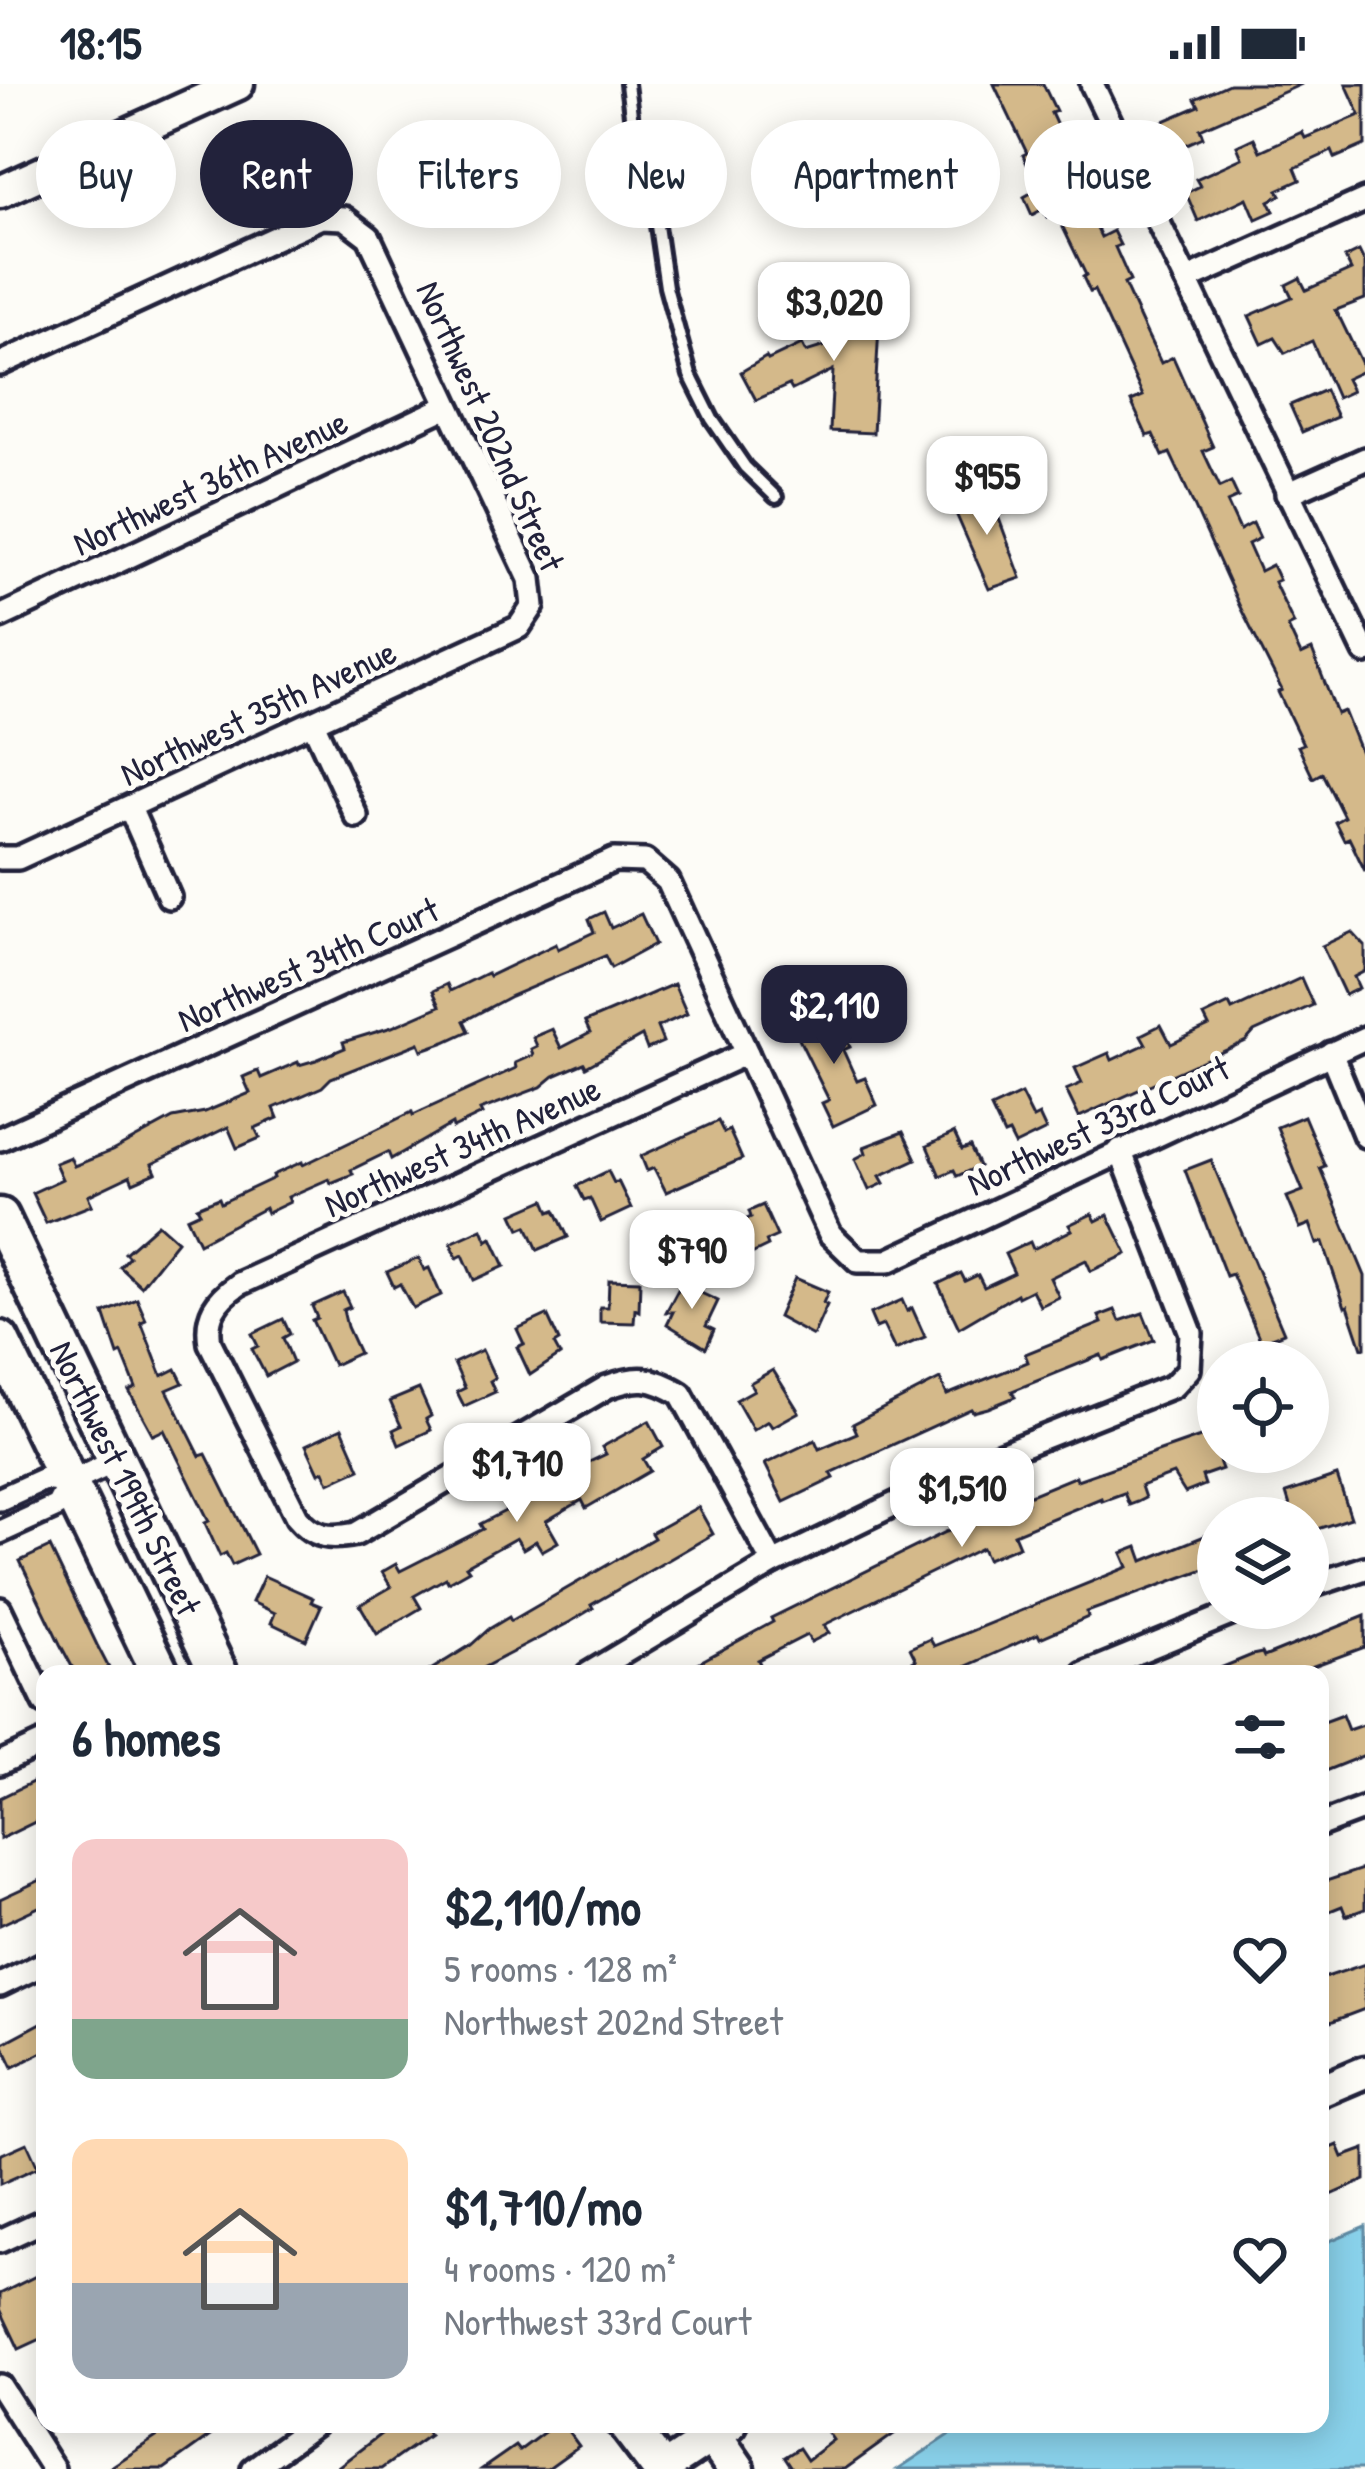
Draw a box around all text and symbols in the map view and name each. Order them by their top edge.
text: 18:15 [60,12,142,73]
chip: Buy [36,120,176,228]
chip: Rent [200,120,353,228]
chip: Filters [377,120,561,228]
chip: New [585,120,727,228]
chip: Apartment [751,120,1000,228]
chip: House [1024,120,1194,228]
pin: $3,020 [736,262,932,364]
street label: Northwest 202nd Street [405,273,578,579]
text: $3,020 [785,274,883,327]
street label: Northwest 36th Avenue [64,396,355,567]
pin: $955 [916,436,1058,538]
text: $955 [953,448,1021,501]
street label: Northwest 35th Avenue [112,626,404,797]
street label: Northwest 34th Court [170,884,447,1043]
pin: $2,110 [736,965,932,1067]
text: $2,110 [788,977,880,1030]
street label: Northwest 33rd Court [959,1042,1237,1207]
street label: Northwest 34th Avenue [316,1063,608,1228]
pin: $790 [621,1210,763,1312]
text: $790 [657,1222,727,1275]
street label: Northwest 199th Street [39,1332,214,1624]
map controls [1197,1341,1329,1629]
button: locate [1197,1341,1329,1473]
pin: $1,710 [419,1423,615,1525]
text: $1,710 [471,1435,563,1488]
pin: $1,510 [864,1448,1060,1550]
text: $1,510 [917,1460,1007,1513]
button: layers [1197,1497,1329,1629]
text: 6 homes [72,1703,221,1772]
icon: filters [1227,1704,1293,1770]
text: $2,110/mo [444,1872,641,1941]
icon: home [168,1887,312,2031]
icon: heart [1227,1926,1293,1992]
text: 5 rooms · 128 m² [444,1941,677,1994]
text: Northwest 202nd Street [444,1994,783,2047]
text: $1,710/mo [444,2172,642,2241]
icon: home [168,2187,312,2331]
icon: heart [1227,2226,1293,2292]
text: 4 rooms · 120 m² [444,2241,676,2294]
text: Northwest 33rd Court [444,2294,752,2347]

